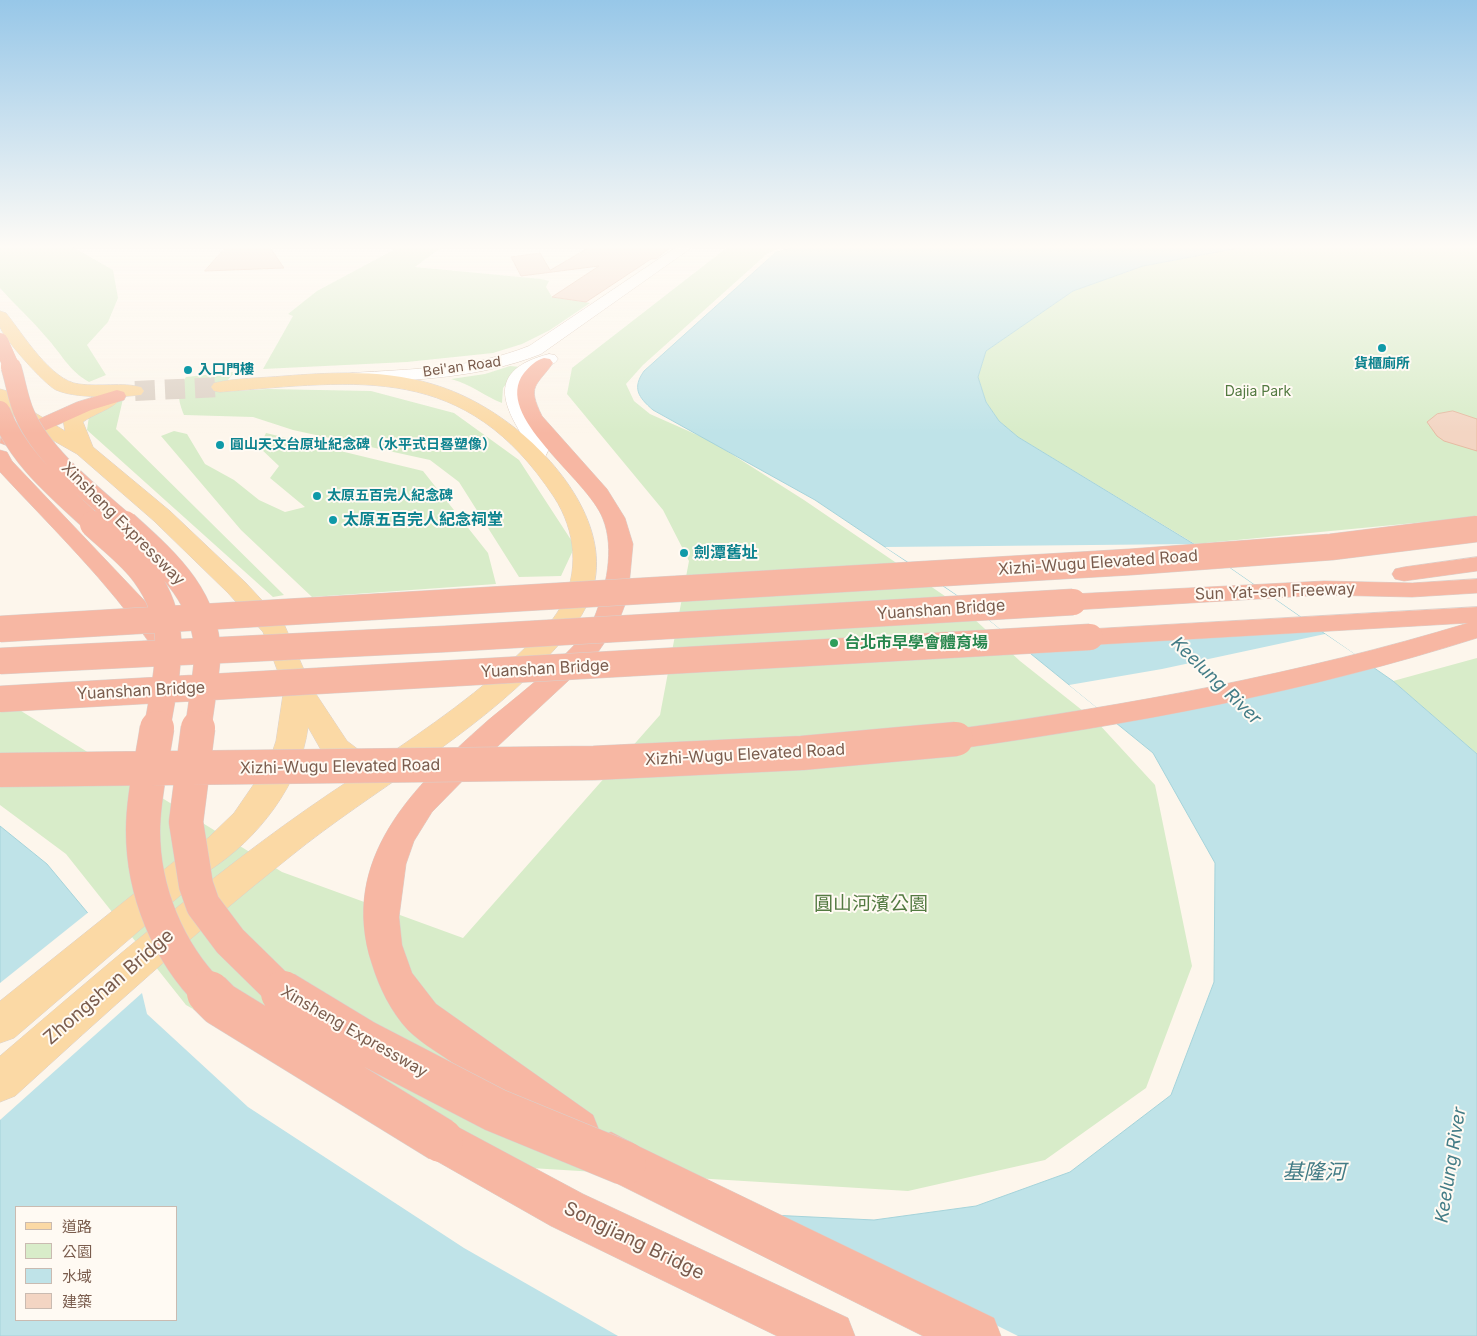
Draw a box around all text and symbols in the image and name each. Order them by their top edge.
marker: 貨櫃廁所 [1376,342,1388,354]
street label: Bei'an Road [422,353,502,381]
place label: 貨櫃廁所 [1354,356,1410,372]
place label: 入口門樓 [198,362,254,378]
marker: 入口門樓 [182,364,194,376]
park label: Dajia Park [1225,384,1291,400]
place label: 圓山天文台原址紀念碑（水平式日晷塑像） [230,437,496,453]
marker: 圓山天文台原址紀念碑（水平式日晷塑像） [214,439,226,451]
street label: Xinsheng Expressway [57,458,189,590]
place label: 太原五百完人紀念碑 [327,488,453,504]
marker: 太原五百完人紀念碑 [311,490,323,502]
place label: 太原五百完人紀念祠堂 [343,510,503,530]
marker: 太原五百完人紀念祠堂 [327,514,339,526]
place label: 劍潭舊址 [694,543,758,563]
street label: Xizhi-Wugu Elevated Road [997,546,1199,580]
marker: 劍潭舊址 [678,547,690,559]
street label: Sun Yat-sen Freeway [1195,580,1355,604]
street label: Yuanshan Bridge [876,596,1006,624]
place label: 台北市早學會體育場 [844,633,988,653]
water label: Keelung River [1167,633,1265,729]
marker: 台北市早學會體育場 [828,637,840,649]
street label: Yuanshan Bridge [480,656,610,682]
street label: Yuanshan Bridge [76,678,206,704]
street label: Xizhi-Wugu Elevated Road [645,740,845,770]
street label: Xizhi-Wugu Elevated Road [240,756,440,778]
park label: 圓山河濱公園 [814,893,928,915]
street label: Zhongshan Bridge [39,924,179,1050]
street label: Xinsheng Expressway [277,982,431,1082]
water label: Keelung River [1431,1106,1471,1224]
water label: 基隆河 [1283,1160,1345,1186]
street label: Songjiang Bridge [560,1197,708,1285]
legend [15,1206,178,1321]
text: 道路 [62,1217,92,1236]
text: 公園 [62,1242,92,1261]
text: 水域 [62,1267,92,1286]
text: 建築 [62,1292,92,1311]

